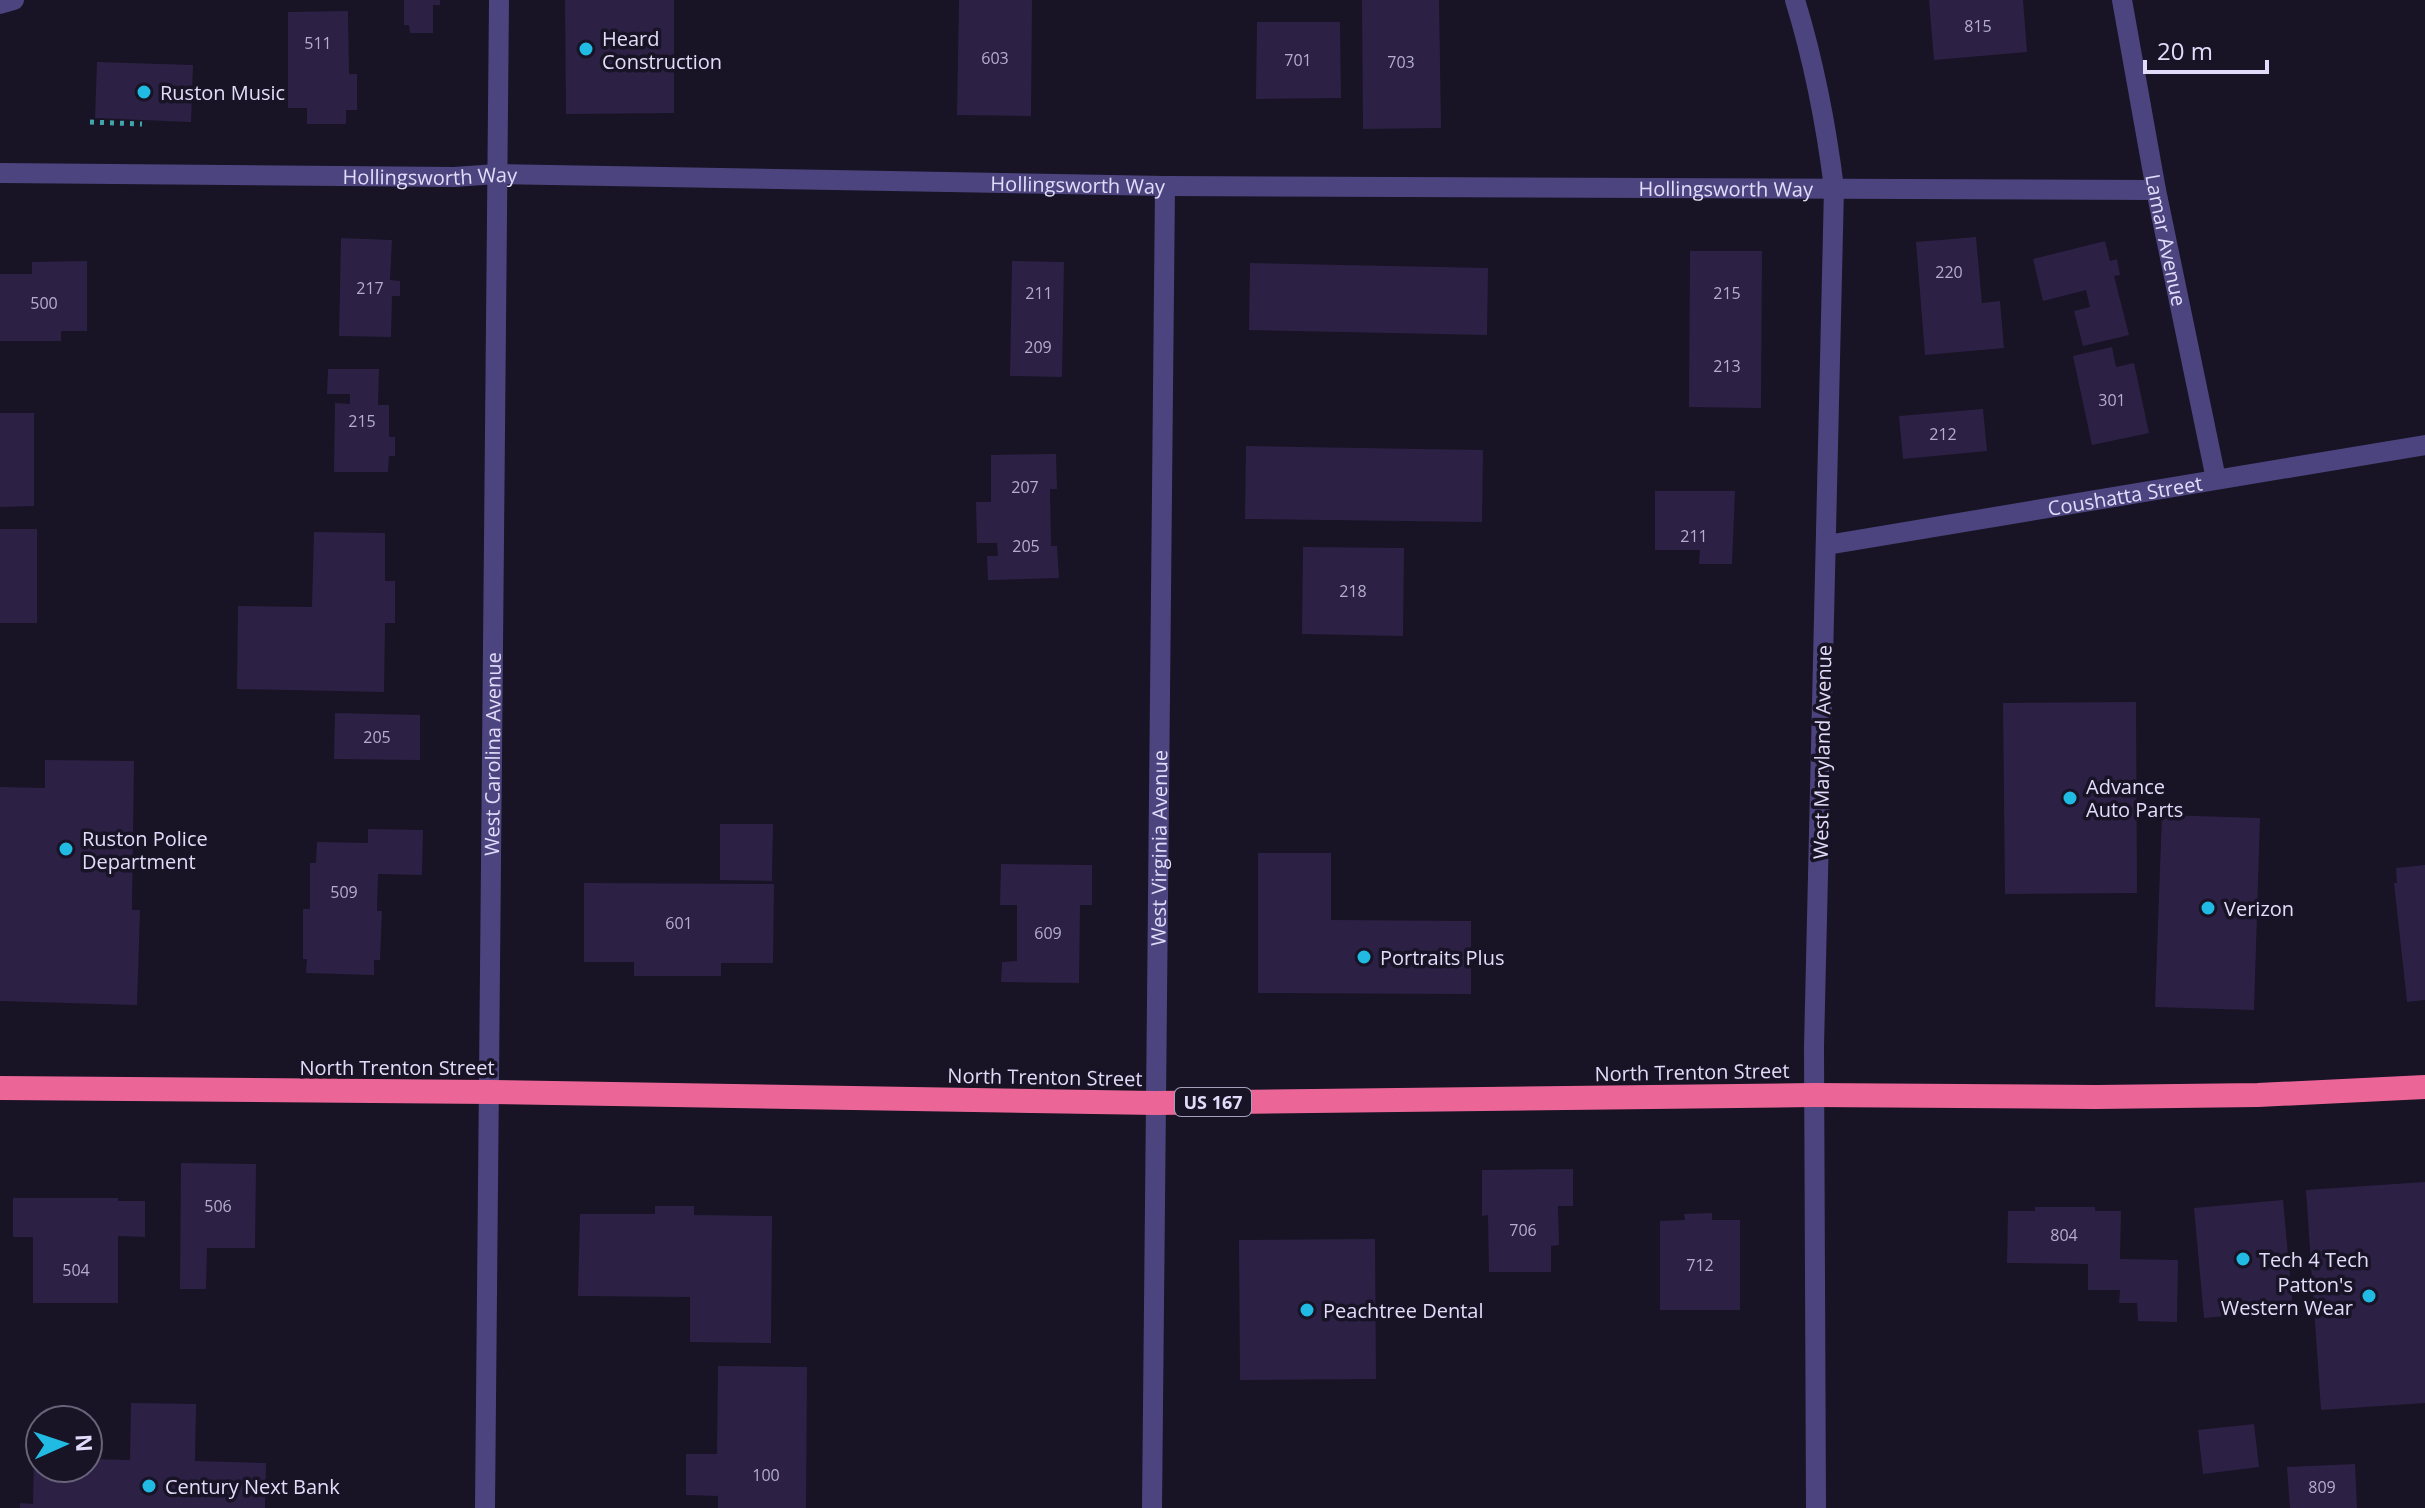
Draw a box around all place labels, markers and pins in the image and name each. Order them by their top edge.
place label: Heard Construction [602,25,722,75]
marker: Heard Construction [577,40,595,58]
place label: Ruston Music [160,79,285,106]
marker: Ruston Music [135,83,153,101]
place label: Advance Auto Parts [2086,773,2183,823]
marker: Advance Auto Parts [2061,789,2079,807]
place label: Ruston Police Department [82,825,208,875]
marker: Ruston Police Department [57,840,75,858]
place label: Verizon [2224,895,2294,922]
marker: Verizon [2199,899,2217,917]
place label: Portraits Plus [1380,944,1504,971]
marker: Portraits Plus [1355,948,1373,966]
place label: Tech 4 Tech [2259,1246,2369,1273]
marker: Tech 4 Tech [2234,1250,2252,1268]
place label: Patton's Western Wear [2221,1271,2353,1321]
marker: Patton's Western Wear [2360,1287,2378,1305]
place label: Peachtree Dental [1323,1297,1483,1324]
marker: Peachtree Dental [1298,1301,1316,1319]
place label: Century Next Bank [165,1473,340,1500]
marker: Century Next Bank [140,1477,158,1495]

